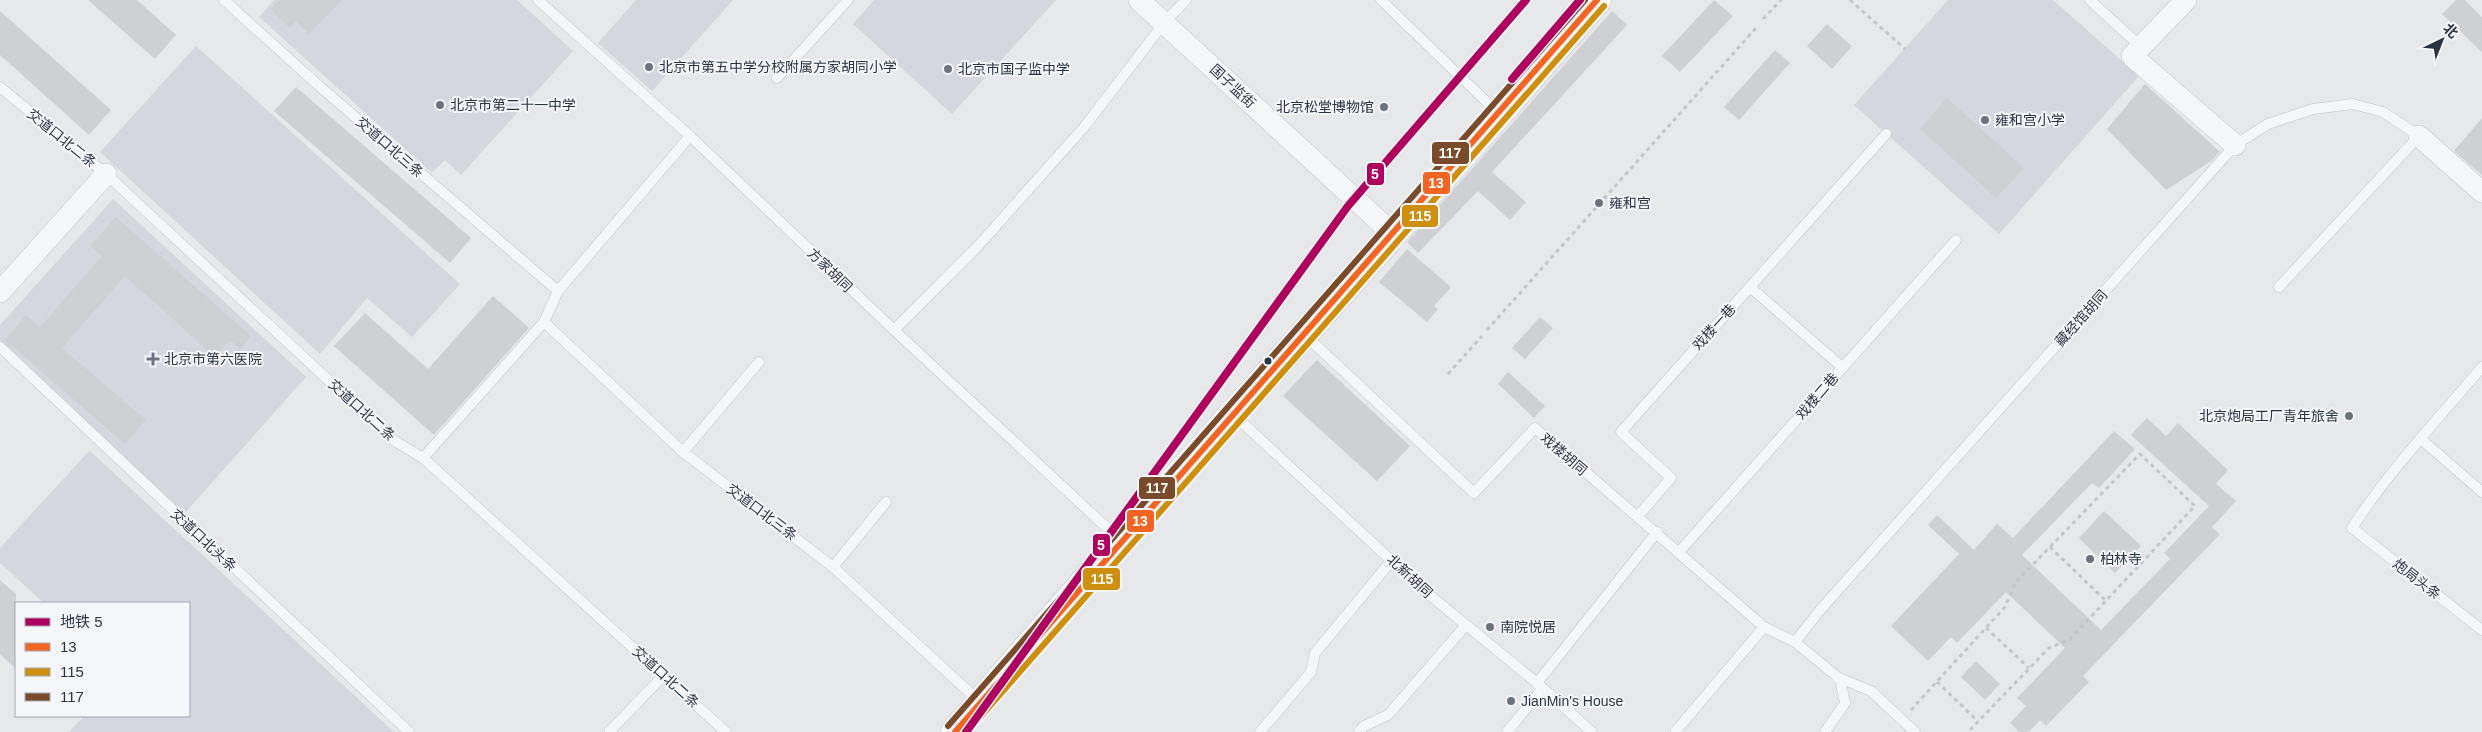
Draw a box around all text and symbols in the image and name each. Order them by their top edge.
north arrow [2417,15,2467,65]
text: 北 [2440,20,2461,41]
place label: 北京市第五中学分校附属方家胡同小学 [659,59,897,75]
marker: 北京市第五中学分校附属方家胡同小学 [643,61,655,73]
place label: 北京市国子监中学 [958,61,1070,77]
street label: 国子监街 [1207,61,1259,111]
marker: 北京市国子监中学 [942,63,954,75]
place label: 北京市第二十一中学 [450,97,576,113]
marker: 北京市第二十一中学 [434,99,446,111]
place label: 北京松堂博物馆 [1276,99,1374,115]
marker: 北京松堂博物馆 [1378,101,1390,113]
street label: 交道口北二条 [24,105,100,171]
place label: 雍和宫小学 [1995,112,2065,128]
street label: 交道口北三条 [353,113,427,181]
marker: 雍和宫小学 [1979,114,1991,126]
line badge: 117 [1431,141,1470,165]
text: 117 [1439,145,1462,161]
line badge: 5 [1366,162,1385,186]
text: 5 [1371,166,1379,182]
line badge: 13 [1422,171,1451,195]
text: 13 [1428,175,1444,191]
place label: 雍和宫 [1609,195,1651,211]
marker: 雍和宫 [1593,197,1605,209]
line badge: 115 [1401,204,1439,228]
text: 115 [1409,208,1432,224]
street label: 方家胡同 [804,245,856,295]
street label: 藏经馆胡同 [2052,287,2110,349]
street label: 戏楼一巷 [1689,301,1739,353]
place label: 北京市第六医院 [164,351,262,367]
marker: 北京市第六医院 [146,352,160,366]
unlabelled marker [1263,356,1273,366]
street label: 戏楼二巷 [1793,370,1841,422]
street label: 交道口北二条 [325,376,399,444]
place label: 北京炮局工厂青年旅舍 [2199,408,2339,424]
marker: 北京炮局工厂青年旅舍 [2343,410,2355,422]
street label: 戏楼胡同 [1538,430,1590,478]
line badge: 117 [1138,476,1176,500]
street label: 交道口北三条 [724,480,800,544]
text: 117 [1146,480,1169,496]
street label: 交道口北头条 [168,506,240,574]
line badge: 13 [1126,509,1155,533]
text: 13 [1132,513,1148,529]
line badge: 5 [1092,533,1111,557]
text: 5 [1097,537,1105,553]
street label: 北新胡同 [1384,551,1436,601]
place label: 柏林寺 [2100,551,2142,567]
marker: 柏林寺 [2084,553,2096,565]
street label: 炮局头条 [2390,555,2444,603]
line badge: 115 [1082,567,1121,591]
text: 115 [1091,571,1114,587]
legend [15,602,190,717]
text: 地铁 5 [60,613,103,630]
place label: 南院悦居 [1500,619,1556,635]
marker: 南院悦居 [1484,621,1496,633]
text: 13 [60,638,77,655]
street label: 交道口北二条 [629,643,703,711]
text: 115 [60,663,84,680]
text: 117 [60,688,84,705]
place label: JianMin's House [1521,693,1623,709]
marker: JianMin's House [1505,695,1517,707]

